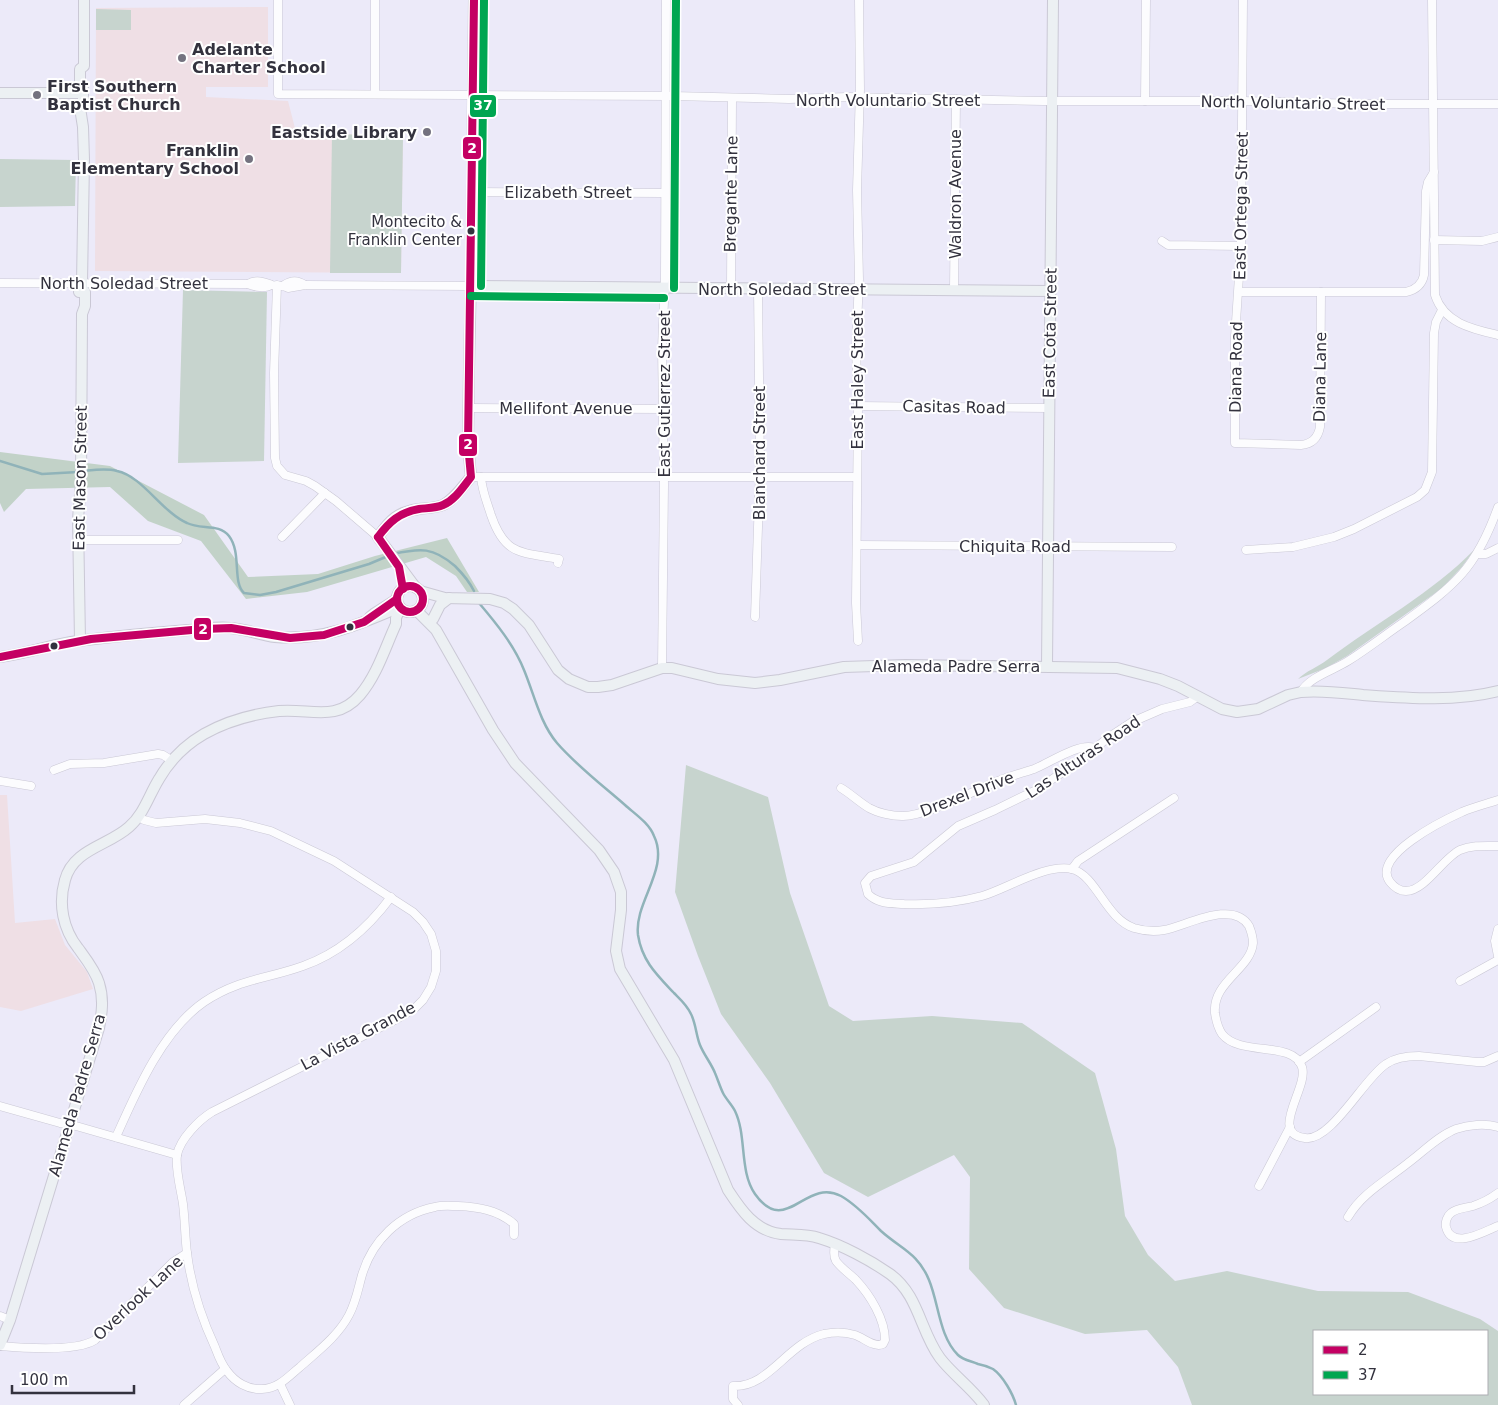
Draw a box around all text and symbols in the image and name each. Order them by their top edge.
place label: Adelante Charter School [192,40,326,77]
marker: Adelante Charter School [176,52,188,64]
place label: First Southern Baptist Church [47,77,181,114]
marker: First Southern Baptist Church [31,89,43,101]
street label: North Voluntario Street [796,91,980,110]
street label: North Voluntario Street [1201,92,1385,114]
line badge: 37 [469,94,497,118]
text: 37 [473,97,493,113]
place label: Eastside Library [271,123,418,142]
marker: Eastside Library [421,126,433,138]
street label: Waldron Avenue [946,129,965,259]
street label: East Ortega Street [1230,132,1252,280]
street label: Bregante Lane [720,135,742,253]
line badge: 2 [462,136,482,160]
text: 2 [467,140,477,156]
place label: Franklin Elementary School [71,141,239,178]
marker: Franklin Elementary School [243,153,255,165]
street label: Elizabeth Street [504,183,632,202]
place label: Montecito & Franklin Center [348,213,463,249]
marker: Montecito & Franklin Center [466,226,476,236]
street label: East Cota Street [1039,268,1061,398]
street label: North Soledad Street [40,274,208,293]
street label: North Soledad Street [698,280,866,299]
street label: East Gutierrez Street [655,310,674,478]
street label: East Haley Street [848,311,867,449]
street label: Diana Road [1226,321,1246,413]
street label: Diana Lane [1310,332,1330,422]
street label: Blanchard Street [750,386,769,520]
street label: Casitas Road [902,397,1006,417]
street label: Mellifont Avenue [499,399,633,418]
street label: East Mason Street [69,405,91,551]
line badge: 2 [458,433,478,457]
text: 2 [463,436,473,452]
street label: Chiquita Road [959,537,1071,556]
line badge: 2 [193,617,212,641]
text: 2 [198,621,208,637]
unlabelled marker [345,622,355,632]
unlabelled marker [49,641,59,651]
street label: Alameda Padre Serra [872,657,1040,676]
street label: Las Alturas Road [1022,712,1144,802]
street label: Drexel Drive [917,767,1017,821]
street label: La Vista Grande [297,998,419,1074]
street label: Alameda Padre Serra [45,1011,109,1179]
street label: Overlook Lane [89,1252,187,1344]
legend [1313,1330,1488,1395]
text: 2 [1358,1341,1368,1359]
scale bar [12,1362,135,1394]
text: 37 [1358,1366,1377,1384]
text: 100 m [20,1371,68,1389]

